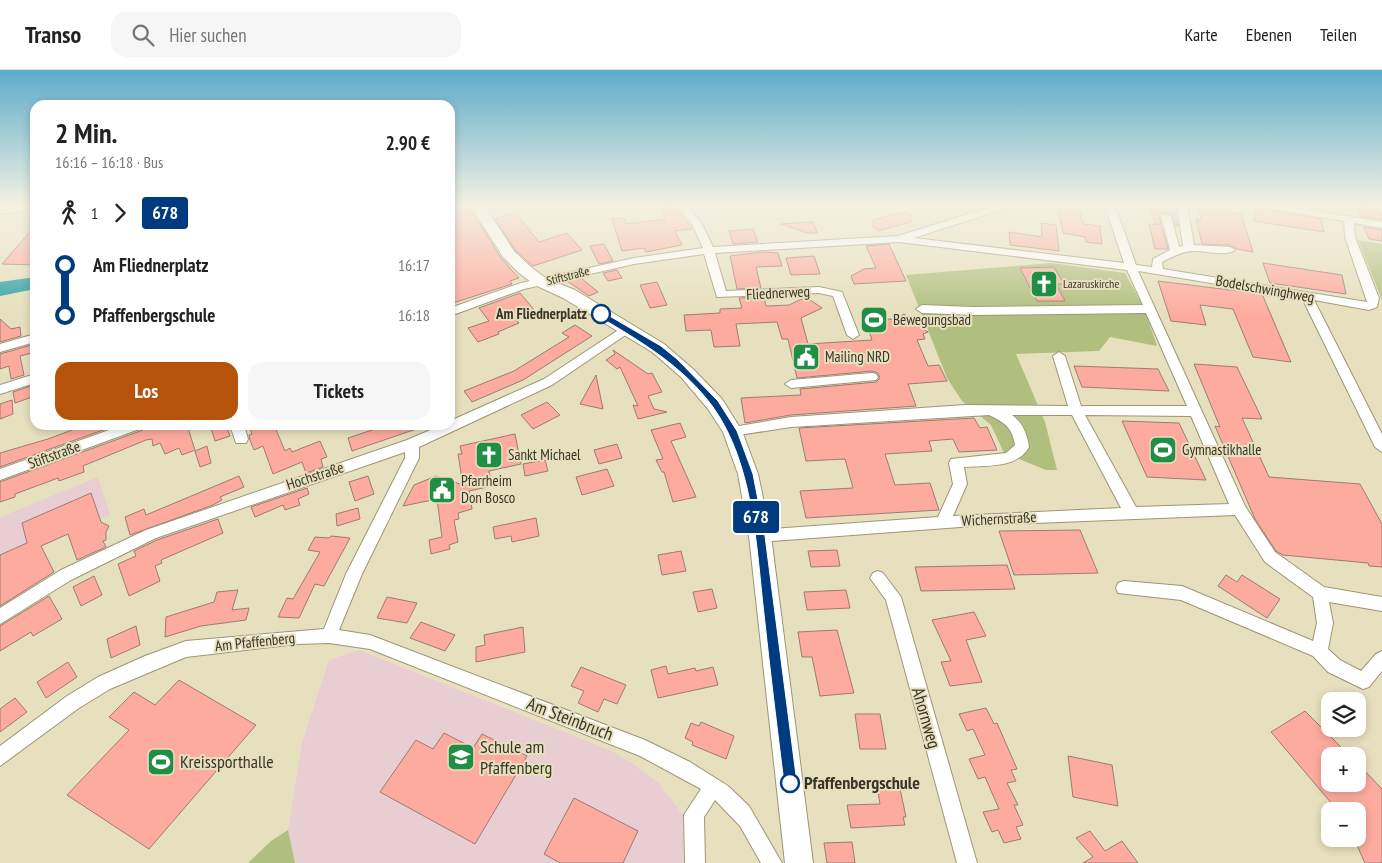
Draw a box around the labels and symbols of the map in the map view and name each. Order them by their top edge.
street label: Stiftstraße [545,263,591,288]
church icon: Lazaruskirche [1029,269,1059,299]
street label: Bodelschwinghweg [1214,270,1316,307]
place label: Lazaruskirche [1063,276,1119,291]
street label: Fliednerweg [746,281,810,304]
place label: Am Fliednerplatz [495,304,587,323]
marker: Am Fliednerplatz [591,304,611,324]
sports icon: Bewegungsbad [859,305,889,335]
place label: Bewegungsbad [893,310,971,329]
public building icon: Mailing NRD [791,342,821,372]
place label: Mailing NRD [825,347,890,366]
sports icon: Gymnastikhalle [1148,435,1178,465]
street label: Stiftstraße [25,436,83,473]
church icon: Sankt Michael [474,440,504,470]
place label: Gymnastikhalle [1182,440,1261,459]
place label: Sankt Michael [508,445,581,464]
street label: Hochstraße [284,457,346,494]
place label: Pfarrheim Don Bosco [461,471,515,507]
public building icon: Pfarrheim Don Bosco [427,475,457,505]
line badge: 678 [727,501,785,533]
street label: Wichernstraße [961,507,1037,530]
street label: Am Pfaffenberg [214,628,296,655]
street label: Ahornweg [907,685,946,751]
street label: Am Steinbruch [524,692,617,746]
place label: Schule am Pfaffenberg [480,735,552,779]
school or university icon: Schule am Pfaffenberg [446,742,476,772]
sports icon: Kreissporthalle [146,747,176,777]
place label: Kreissporthalle [180,750,274,773]
place label: Pfaffenbergschule [804,771,920,794]
marker: Pfaffenbergschule [780,773,800,793]

